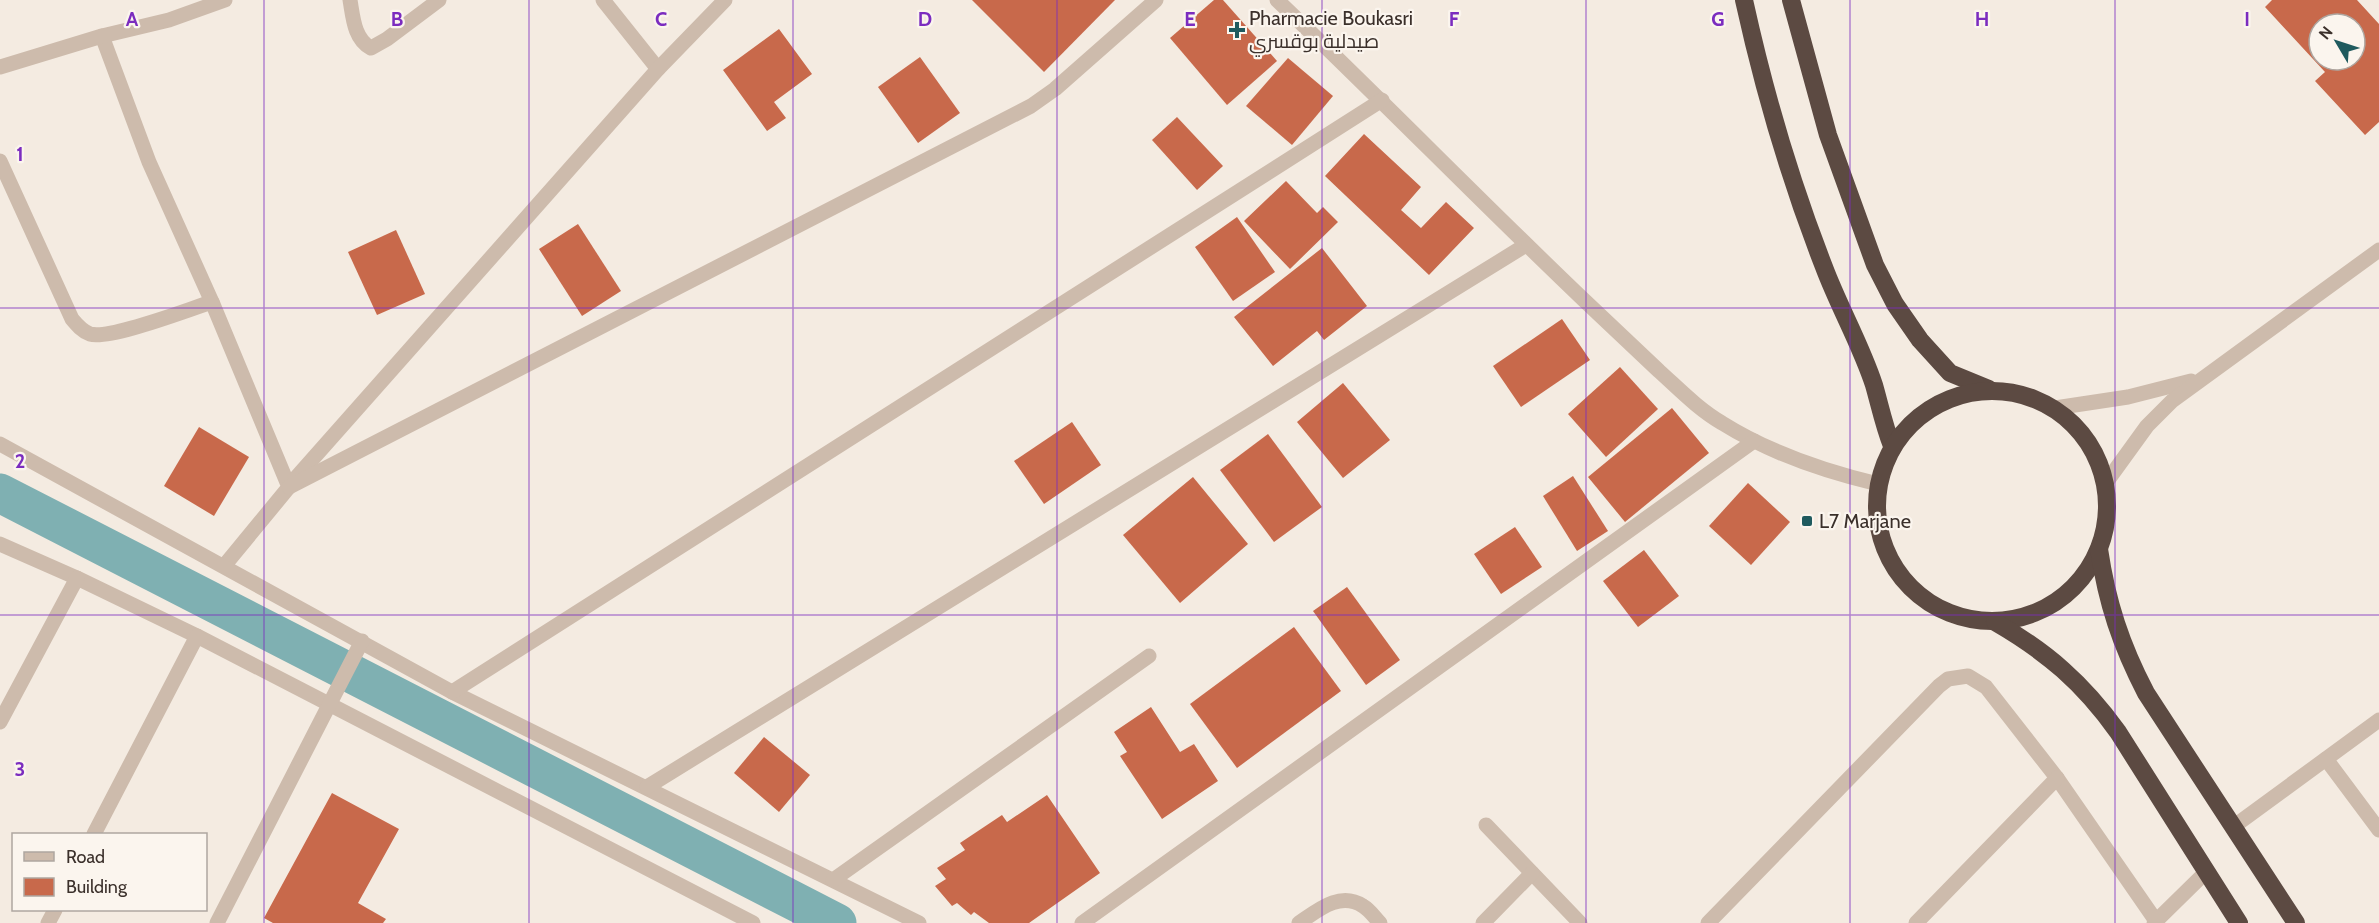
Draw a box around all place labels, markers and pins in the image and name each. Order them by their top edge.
place label: Pharmacie Boukasri صيدلية بوقسري [1249,6,1413,57]
marker: Pharmacie Boukasri صيدلية بوقسري [1230,23,1244,37]
place label: L7 Marjane [1819,509,1911,533]
marker: L7 Marjane [1800,514,1814,528]

